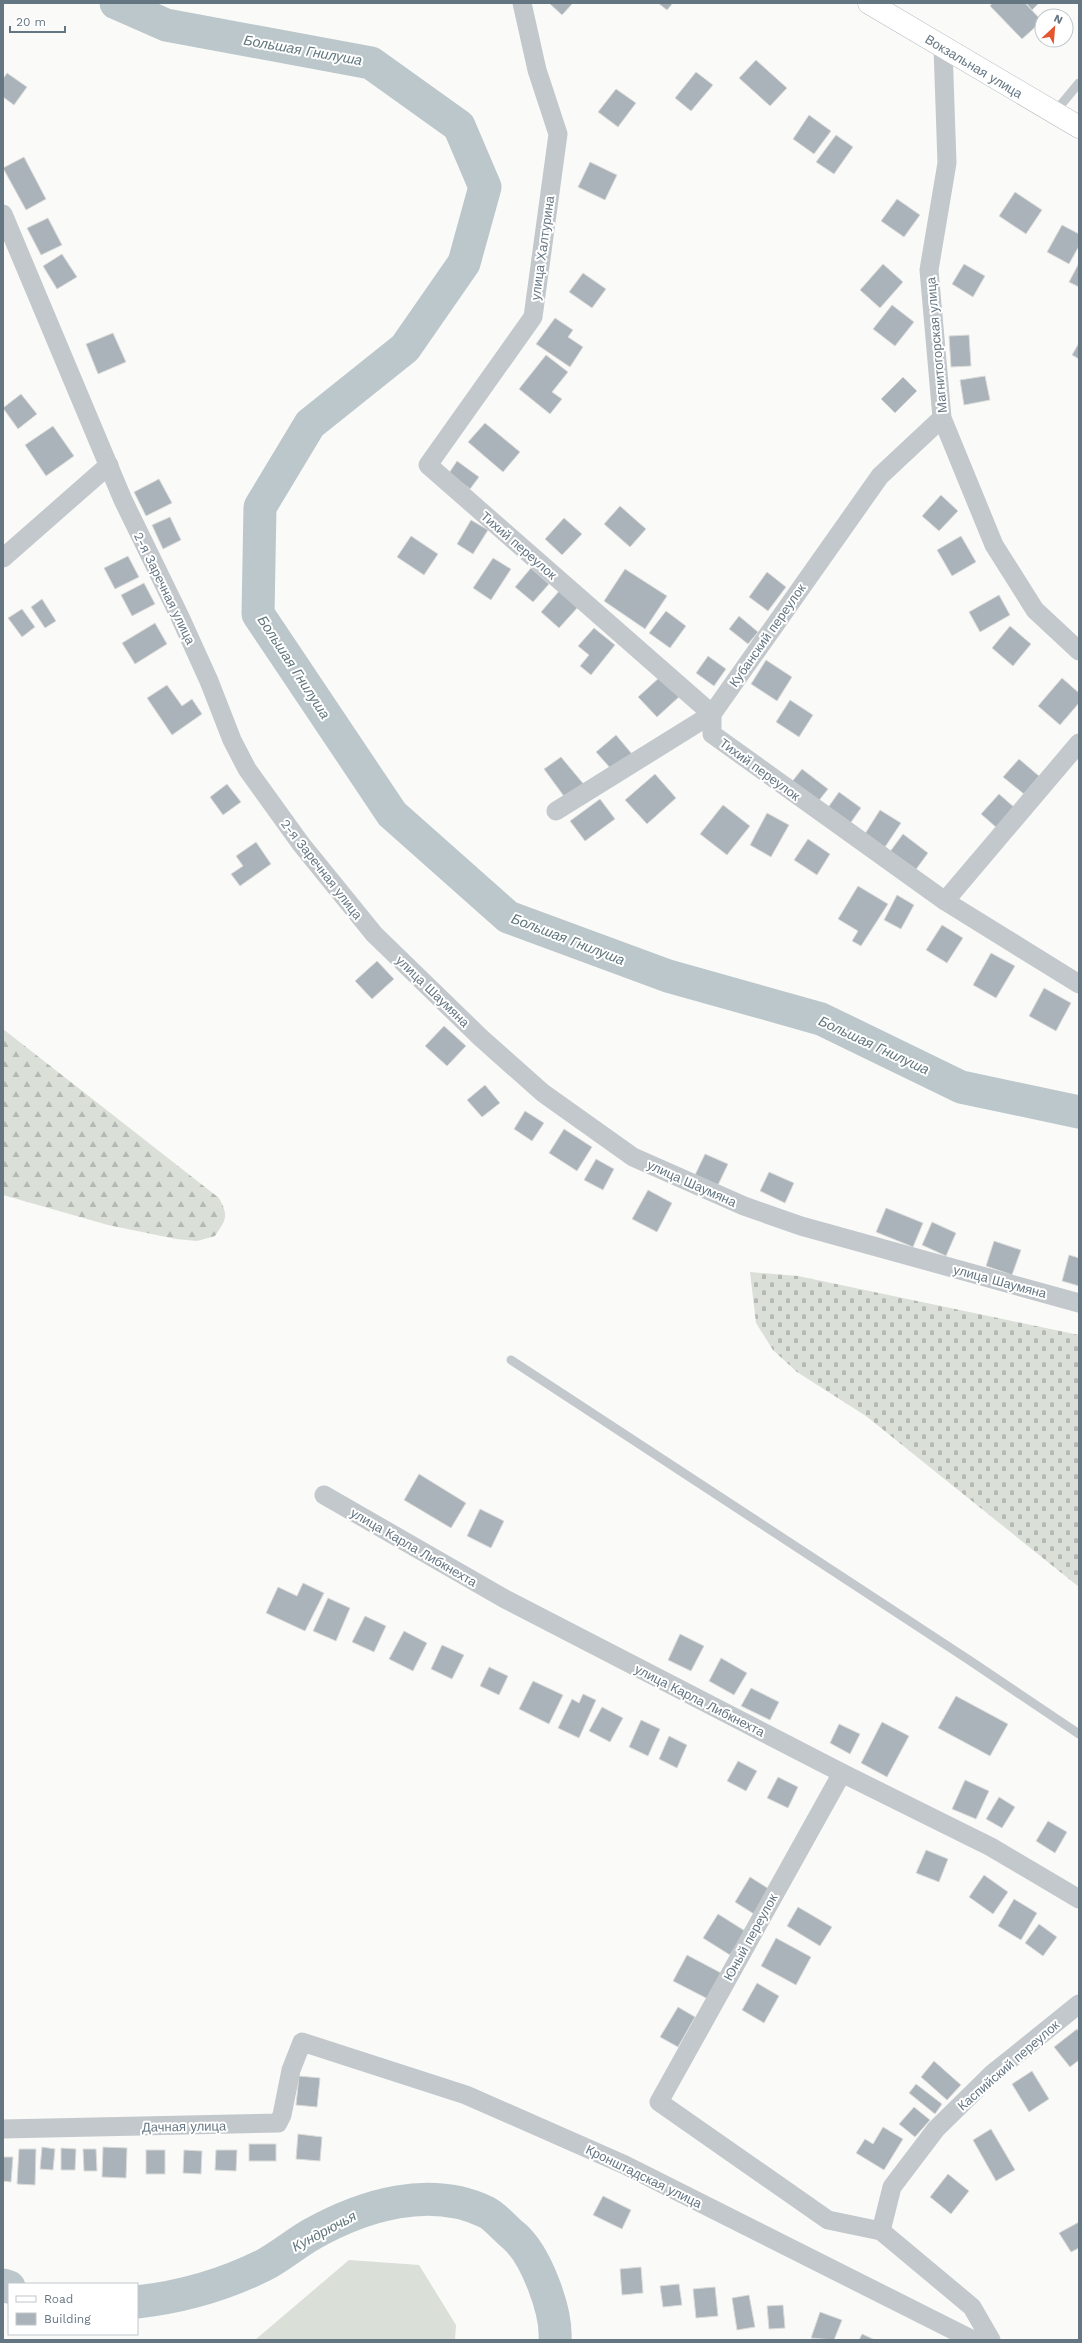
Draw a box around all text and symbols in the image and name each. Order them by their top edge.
scale bar [10,8,65,34]
north arrow [1034,8,1074,48]
text: N [1052,12,1065,27]
text: 20 m [16,15,46,29]
street label: Вокзальная улица [922,31,1026,102]
water label: Большая Гнилуша [242,32,364,68]
street label: улица Халтурина [528,194,557,301]
street label: Магнитогорская улица [923,276,950,413]
street label: Тихий переулок [478,508,560,583]
street label: 2-я Заречная улица [131,530,199,647]
street label: Кубанский переулок [726,581,809,690]
water label: Большая Гнилуша [255,612,334,722]
street label: Тихий переулок [717,735,803,804]
street label: 2-я Заречная улица [278,816,366,923]
water label: Большая Гнилуша [509,910,627,968]
street label: улица Шаумяна [393,953,473,1031]
water label: Большая Гнилуша [816,1012,932,1078]
street label: улица Шаумяна [645,1157,739,1210]
street label: улица Шаумяна [952,1262,1049,1301]
street label: улица Карла Либкнехта [348,1505,480,1590]
street label: улица Карла Либкнехта [632,1661,768,1740]
street label: Юный переулок [720,1891,781,1983]
street label: Каспийский переулок [955,2017,1062,2114]
street label: Дачная улица [142,2118,227,2135]
street label: Кронштадская улица [583,2142,705,2211]
water label: Кундрючья [289,2207,359,2255]
legend [8,2283,138,2335]
text: Road [44,2292,73,2306]
text: Building [44,2312,91,2326]

